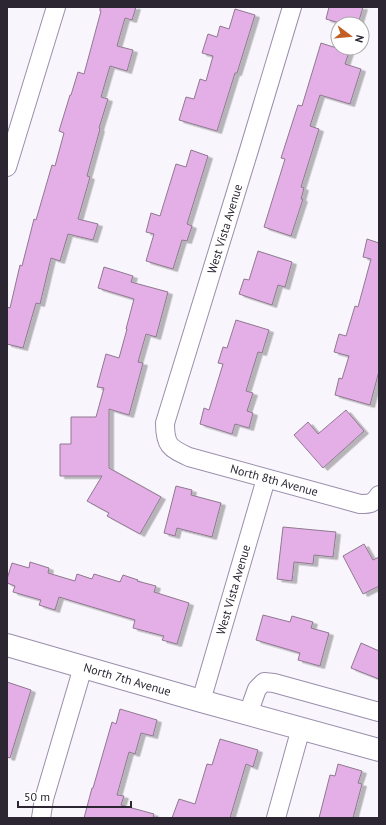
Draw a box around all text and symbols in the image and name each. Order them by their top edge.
north arrow [330,16,370,56]
text: N [352,33,367,44]
street label: West Vista Avenue [204,182,245,275]
street label: North 8th Avenue [229,461,320,499]
street label: West Vista Avenue [213,543,253,636]
street label: North 7th Avenue [82,659,173,699]
scale bar [18,783,131,809]
text: 50 m [24,789,50,804]

